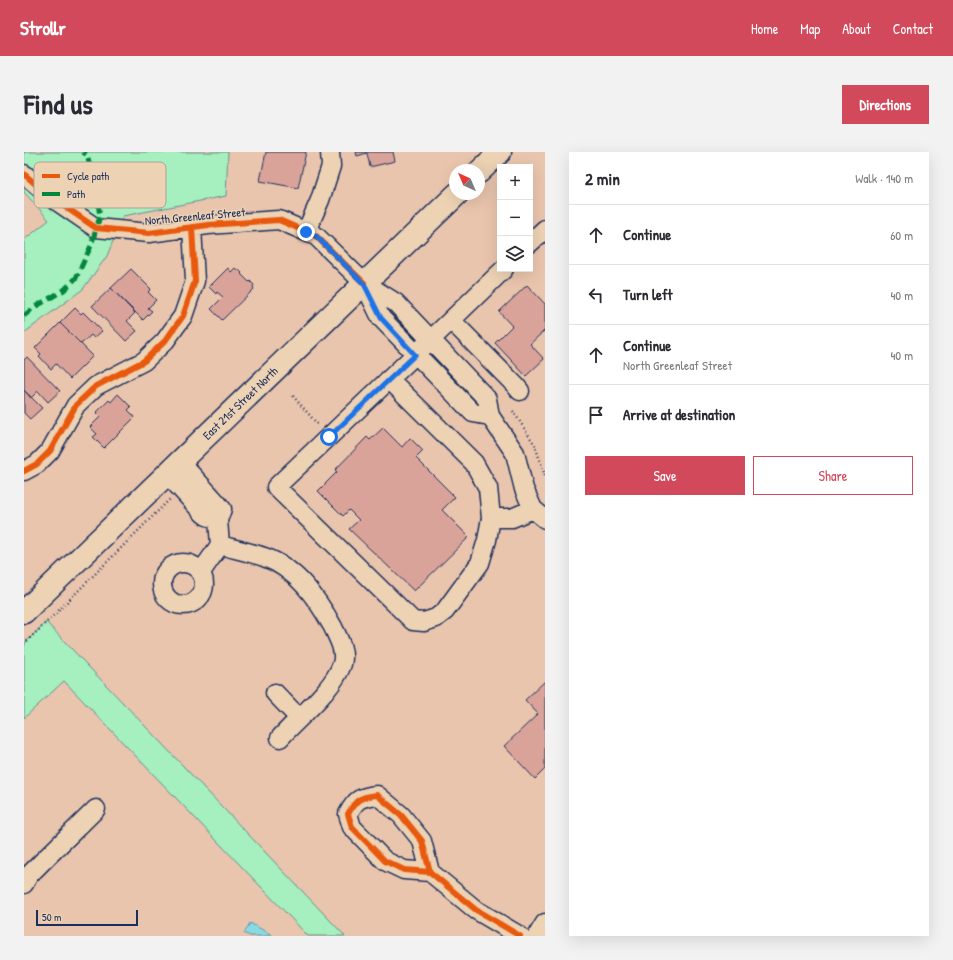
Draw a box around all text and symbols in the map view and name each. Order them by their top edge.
text: Strollr [20,15,66,41]
text: Home [751,19,778,38]
text: Map [800,19,820,38]
text: About [842,19,871,38]
text: Contact [893,19,933,38]
text: Find us [24,85,93,123]
button: Directions [842,85,929,124]
legend [34,162,166,208]
north arrow [449,164,485,200]
map controls [497,164,533,272]
button: + [497,164,533,200]
text: 2 min [585,167,620,190]
text: Cycle path [67,169,110,183]
text: Walk · 140 m [855,169,913,187]
text: Path [67,187,85,201]
button: − [497,200,533,236]
street label: North Greenleaf Street [144,203,247,229]
route end [297,223,315,241]
icon: ahead [585,224,607,246]
text: Continue [623,224,671,245]
text: 60 m [890,226,913,244]
button: layers [497,236,533,272]
icon: left [585,284,607,306]
text: Turn left [623,284,673,305]
text: 40 m [890,286,913,304]
text: Continue [623,335,671,356]
icon: ahead [585,344,607,366]
text: 40 m [890,346,913,364]
text: North Greenleaf Street [623,356,732,374]
street label: East 21st Street North [199,363,281,443]
icon: arrive [585,404,607,426]
text: Arrive at destination [623,404,735,425]
route start [320,428,338,446]
button: Save [585,456,745,495]
button: Share [753,456,913,495]
scale bar [36,908,138,927]
text: 50 m [42,910,62,924]

